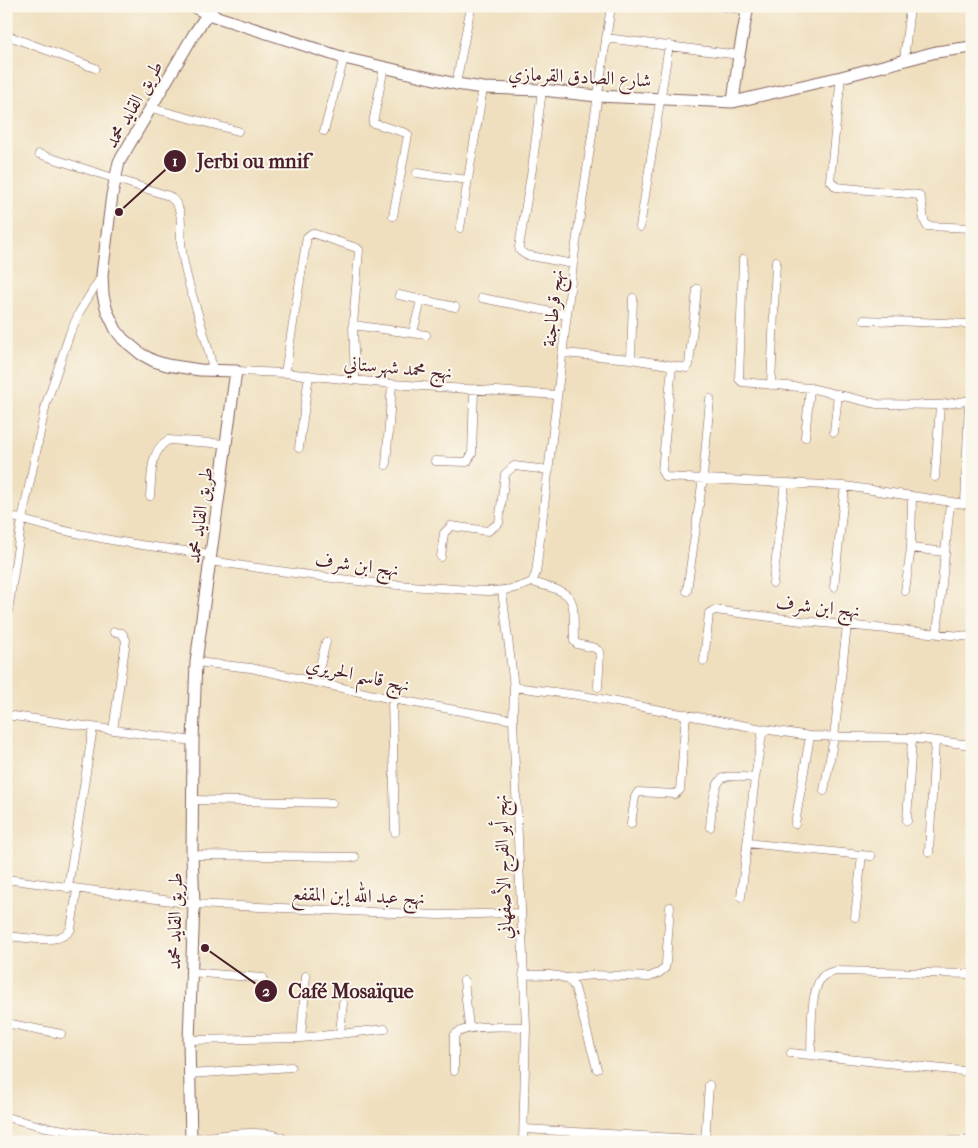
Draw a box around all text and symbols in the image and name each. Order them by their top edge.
street label: طريق القايد محمد [100,57,169,153]
street label: شارع الصادق القرمازي [508,62,652,96]
callout: Jerbi ou mnif [162,144,319,179]
text: Jerbi ou mnif [195,150,314,173]
text: 1 [172,152,178,170]
street label: نهج قرطاجنة [538,268,574,349]
street label: نهج محمد شهرستاني [342,352,453,390]
street label: طريق القايد محمد [182,466,219,565]
street label: نهج ابن شرف [313,549,400,587]
street label: نهج ابن شرف [774,592,861,628]
street label: نهج قاسم الحريري [302,653,412,705]
street label: نهج أبو الفرج الأصفهاني [486,794,523,940]
street label: طريق القايد محمد [163,872,188,970]
street label: نهج عبد الله إبن المقفع [291,879,425,915]
callout: Café Mosaïque [253,973,424,1008]
text: Café Mosaïque [288,980,414,1003]
text: 2 [262,982,270,1000]

